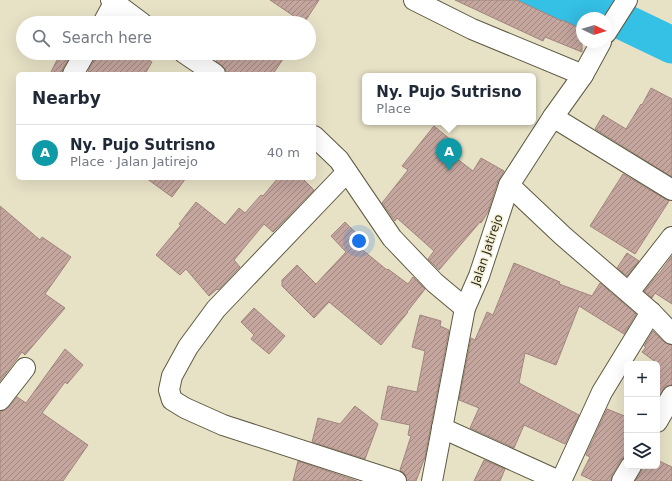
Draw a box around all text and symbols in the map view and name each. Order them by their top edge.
north arrow [576,12,612,48]
search box [16,16,316,60]
icon: search [30,27,52,49]
text: Search here [62,29,152,47]
popup [362,73,536,125]
text: Ny. Pujo Sutrisno [376,83,522,101]
text: Nearby [32,88,101,108]
text: Place [376,101,411,116]
text: Ny. Pujo Sutrisno [70,136,215,154]
pin: A [436,138,462,171]
text: A [40,145,50,160]
text: 40 m [267,145,300,160]
text: Place · Jalan Jatirejo [70,154,198,169]
street label: Jalan Jatirejo [468,212,506,289]
your location [349,231,369,251]
map controls [624,361,660,469]
button: + [624,361,660,397]
button: − [624,397,660,433]
button: layers [624,433,660,469]

